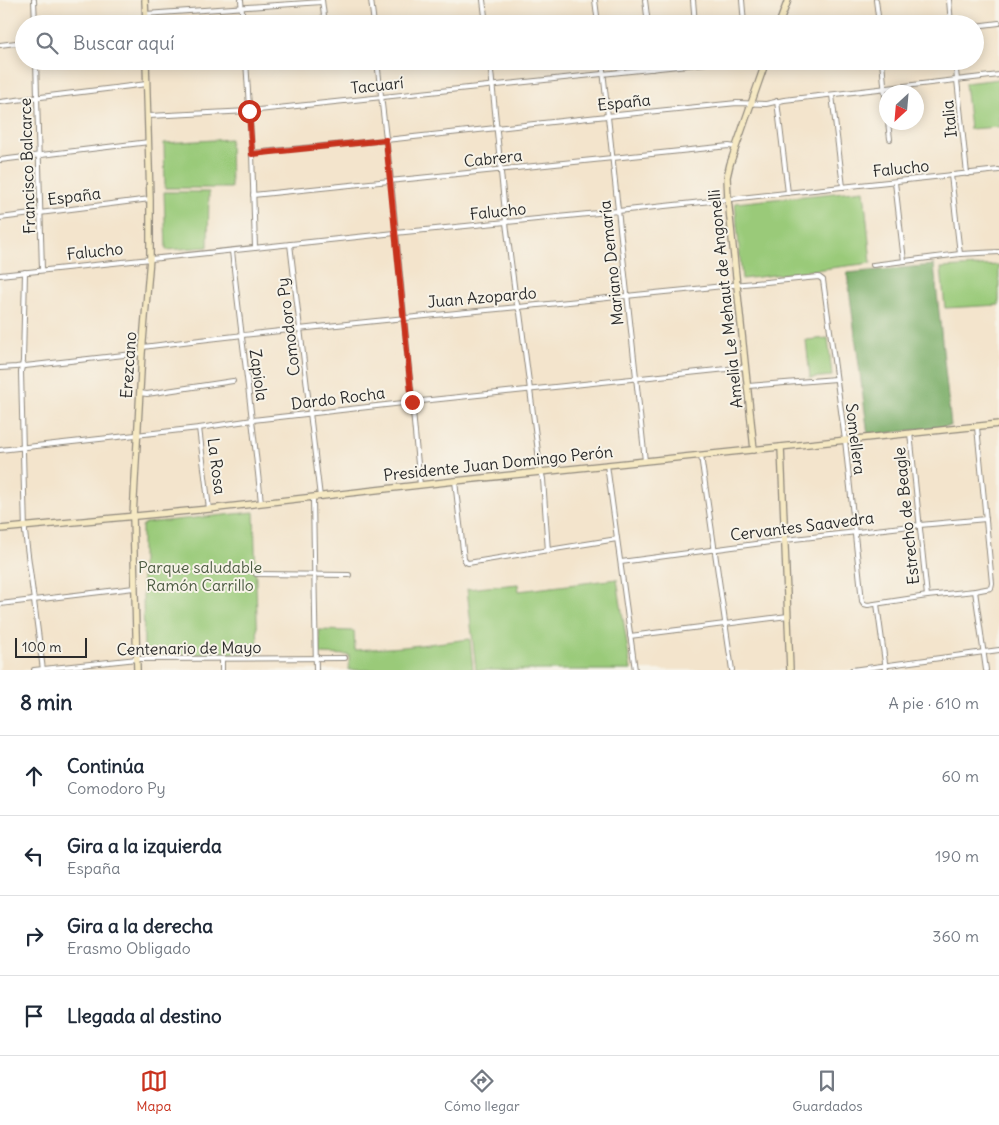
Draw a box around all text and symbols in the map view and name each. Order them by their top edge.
search box [15,15,984,70]
icon: search [33,29,61,57]
text: Buscar aquí [73,31,174,55]
street label: Tacuarí [350,72,405,98]
north arrow [879,85,924,130]
street label: España [596,89,652,115]
street label: Francisco Balcarce [15,98,39,234]
street label: Italia [937,99,961,139]
route start [238,100,261,123]
street label: Cabrera [463,145,523,171]
street label: Falucho [872,155,930,181]
street label: España [46,183,102,209]
street label: Amelia Le Mehaut de Angonelli [704,189,746,409]
street label: Falucho [469,198,527,224]
street label: Mariano Demaría [594,199,628,327]
street label: Falucho [66,238,124,264]
street label: Comodoro Py [272,277,304,377]
street label: Juan Azopardo [427,282,537,312]
street label: Erezcano [116,331,140,399]
street label: Zapiola [245,348,273,402]
street label: Dardo Rocha [290,382,386,414]
route end [401,391,424,414]
street label: Somellera [842,402,870,476]
street label: La Rosa [204,436,230,496]
street label: Presidente Juan Domingo Perón [382,441,614,485]
street label: Estrecho de Beagle [889,446,923,586]
street label: Cervantes Saavedra [729,507,875,545]
park label: Parque saludable Ramón Carrillo [138,557,262,595]
scale bar [15,635,88,658]
street label: Centenario de Mayo [116,637,262,659]
text: 100 m [22,638,62,656]
text: 8 min [20,689,72,716]
text: A pie · 610 m [888,693,979,713]
text: Continúa [67,754,144,778]
icon: ahead [20,762,48,790]
text: 60 m [941,766,979,786]
text: Comodoro Py [67,778,166,798]
text: Gira a la izquierda [67,834,222,858]
icon: left [20,842,48,870]
text: 190 m [935,846,979,866]
text: España [67,858,120,878]
text: Gira a la derecha [67,914,213,938]
icon: right [20,922,48,950]
text: 360 m [932,926,979,946]
text: Erasmo Obligado [67,938,191,958]
icon: arrive [20,1002,48,1030]
text: Llegada al destino [67,1004,222,1028]
tab: Mapa [136,1067,171,1115]
tab: Cómo llegar [444,1067,520,1115]
tab: Guardados [792,1067,863,1115]

